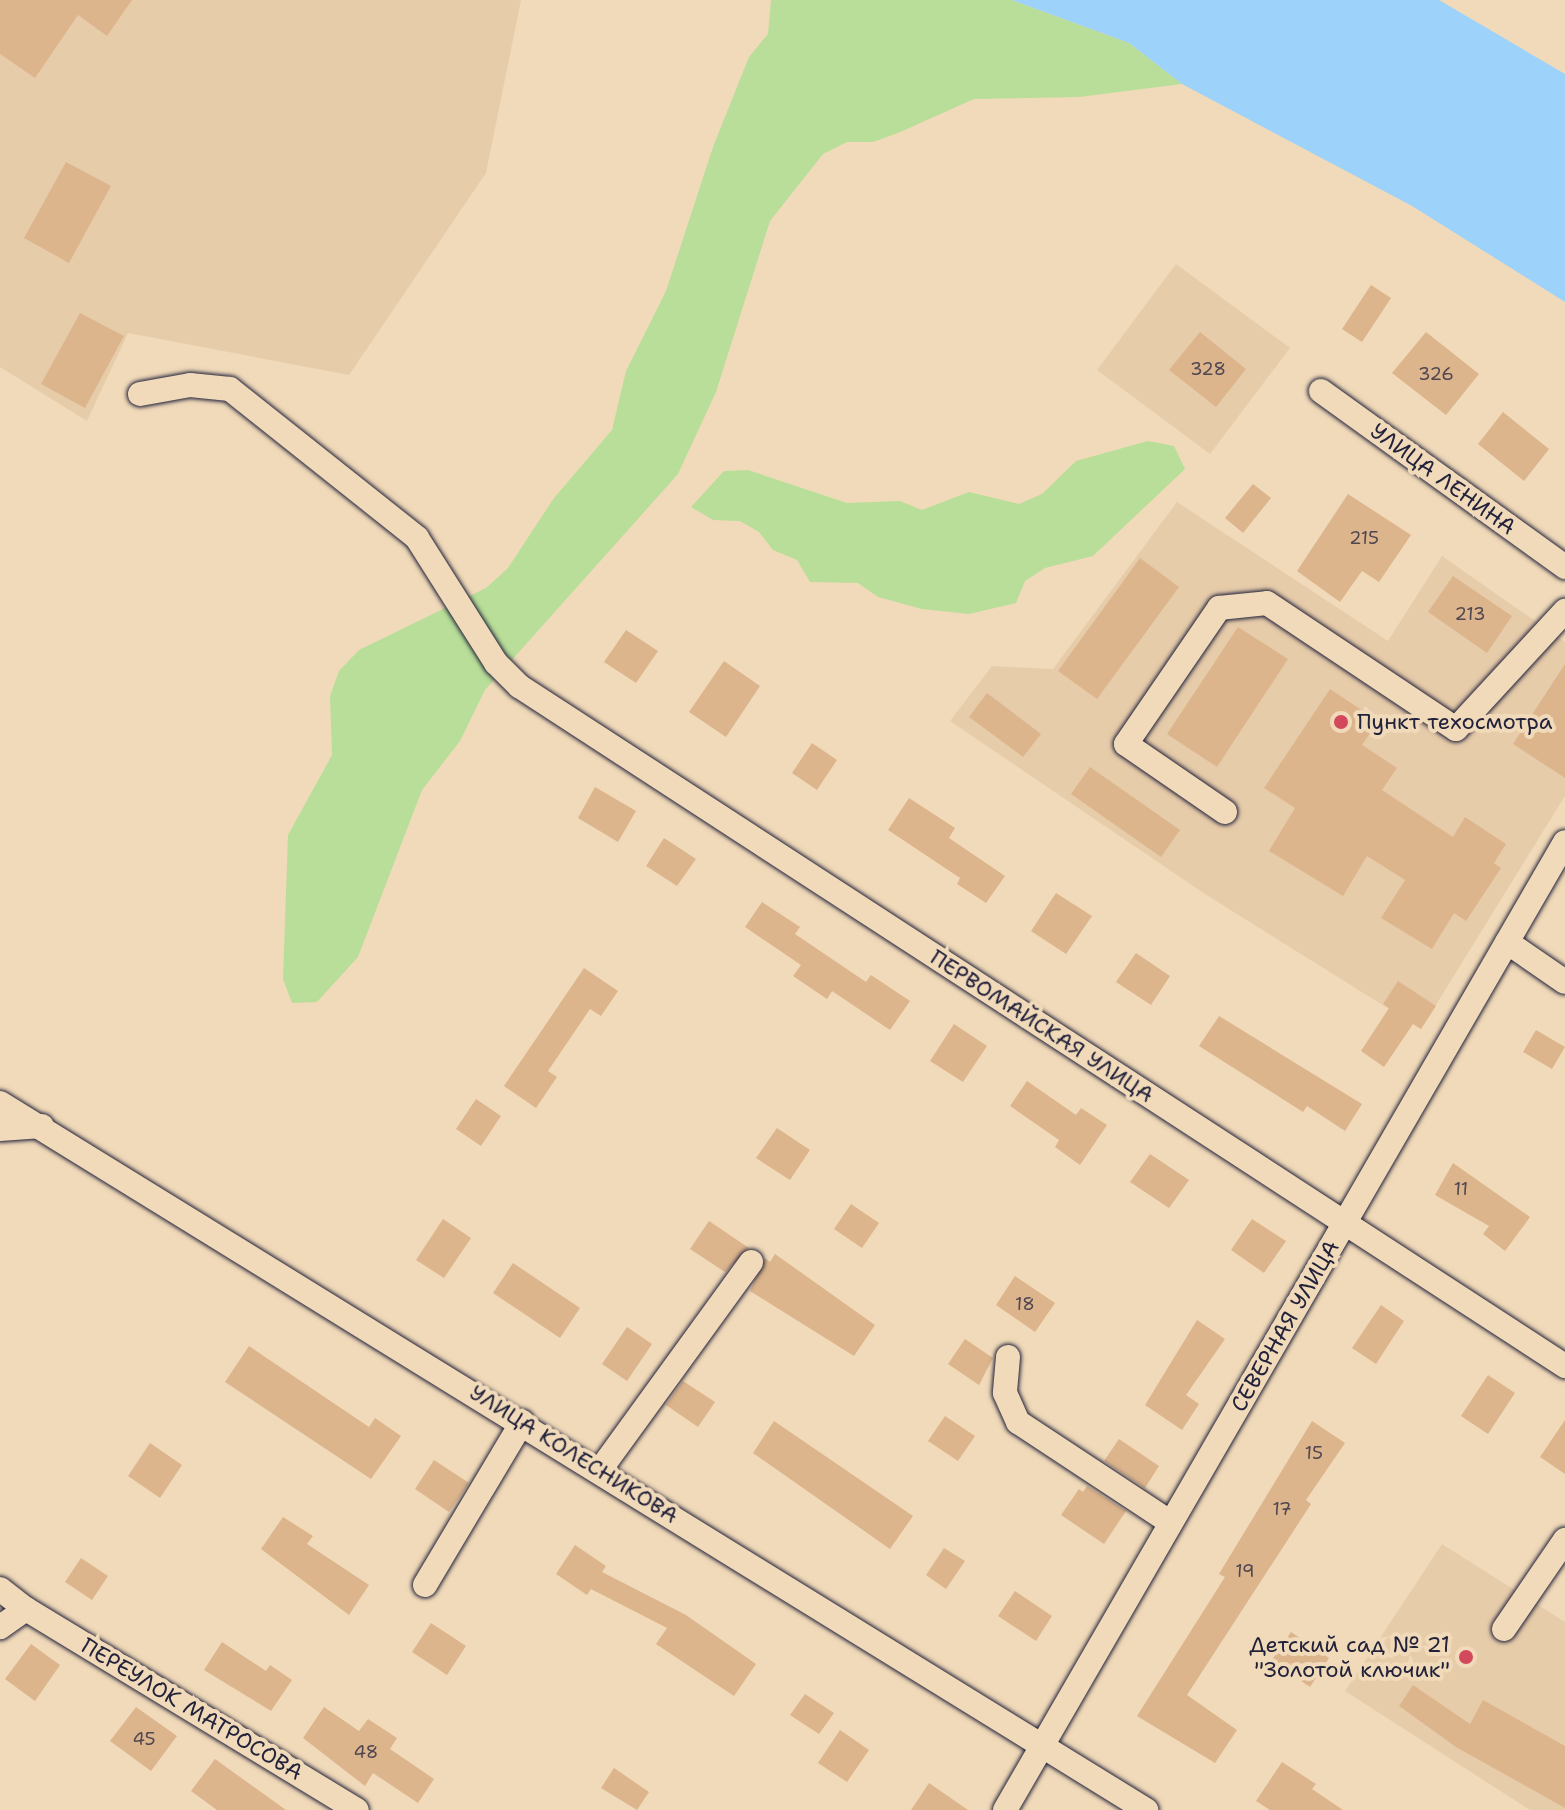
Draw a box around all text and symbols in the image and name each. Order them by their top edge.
house number: 328 [1190,358,1226,380]
house number: 326 [1418,363,1454,385]
street label: УЛИЦА ЛЕНИНА [1365,418,1521,540]
house number: 215 [1349,527,1379,549]
house number: 213 [1455,603,1485,625]
place label: Пункт техосмотра [1357,709,1553,735]
marker: Пункт техосмотра [1332,713,1350,731]
street label: ПЕРВОМАЙСКАЯ УЛИЦА [925,944,1159,1108]
house number: 11 [1454,1178,1468,1200]
street label: СЕВЕРНАЯ УЛИЦА [1225,1236,1345,1416]
house number: 18 [1015,1293,1035,1315]
street label: УЛИЦА КОЛЕСНИКОВА [465,1379,683,1529]
house number: 15 [1305,1442,1323,1464]
house number: 17 [1272,1498,1292,1520]
house number: 19 [1235,1560,1255,1582]
place label: Детский сад № 21 "Золотой ключик" [1249,1631,1450,1682]
street label: ПЕРЕУЛОК МАТРОСОВА [77,1632,307,1786]
marker: Детский сад № 21 "Золотой ключик" [1457,1648,1475,1666]
house number: 45 [132,1728,156,1750]
house number: 48 [354,1741,378,1763]

